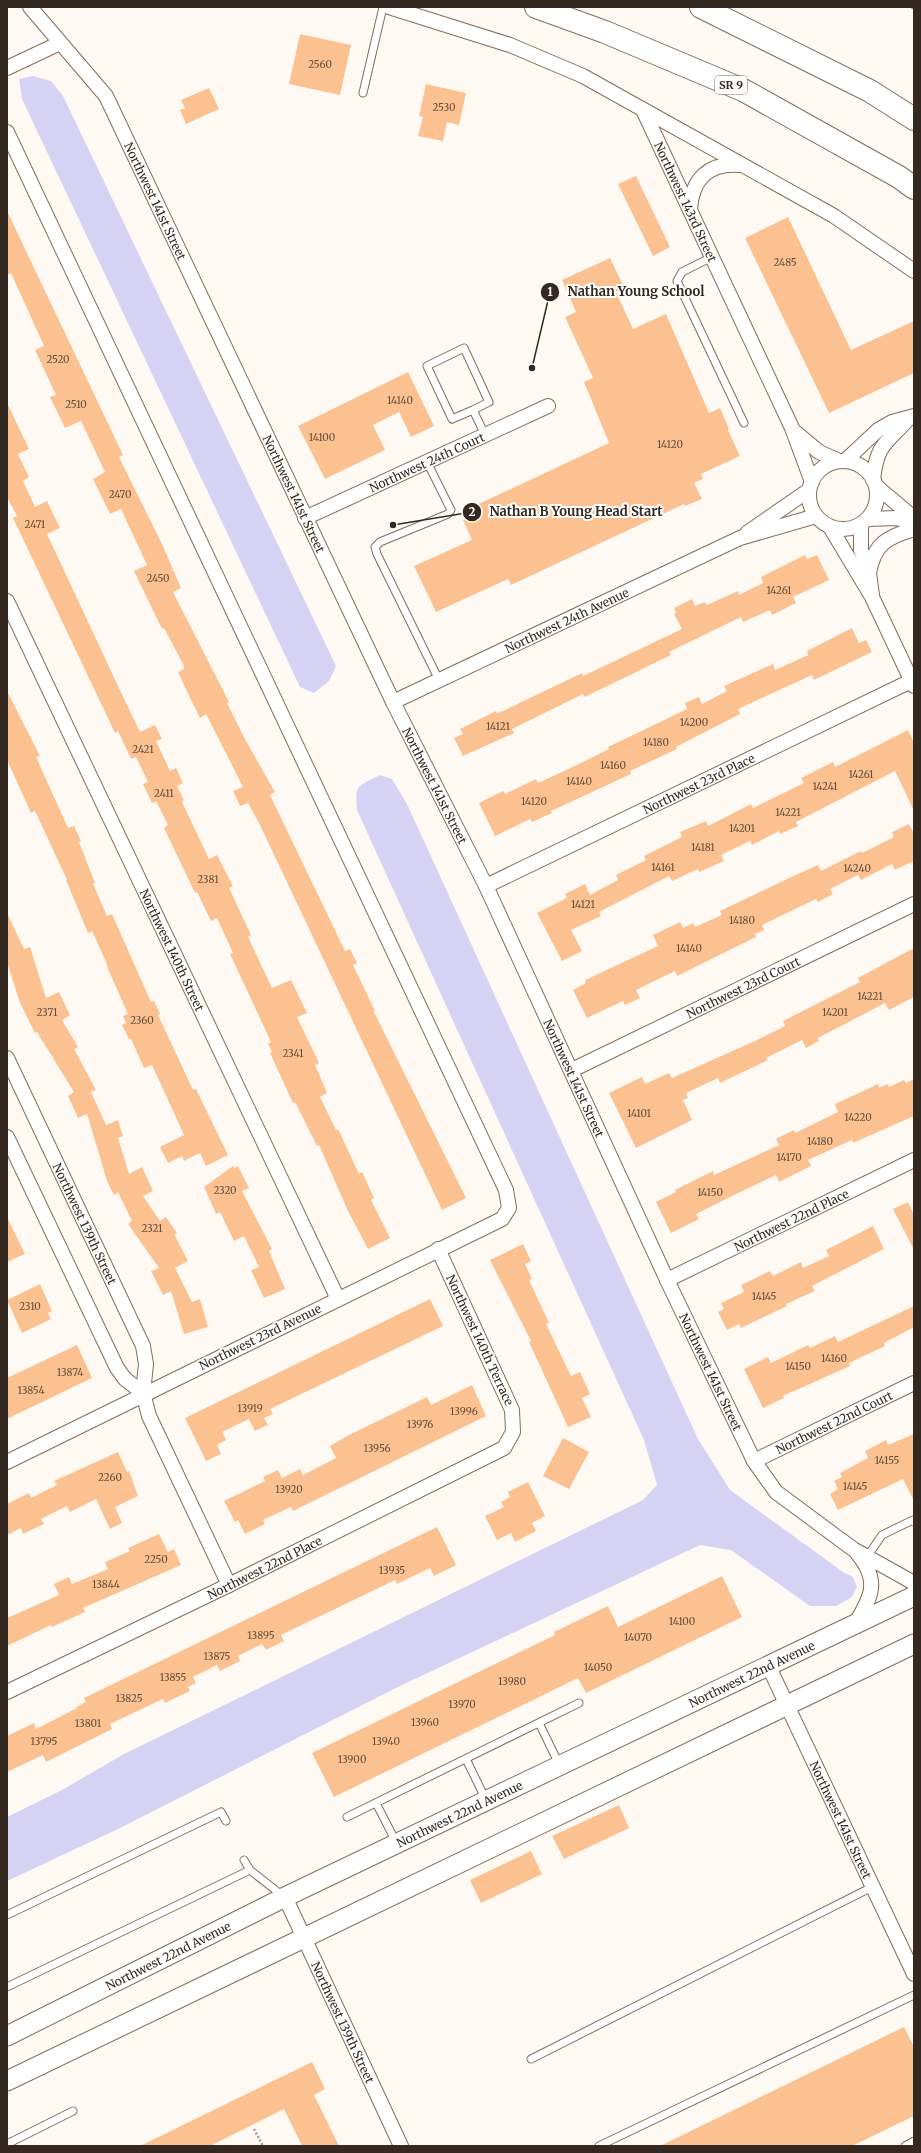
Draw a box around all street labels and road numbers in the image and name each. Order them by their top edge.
road number: SR 9 [715,76,747,94]
street label: Northwest 143rd Street [651,139,721,264]
street label: Northwest 141st Street [121,140,190,262]
street label: Northwest 24th Court [367,429,487,495]
street label: Northwest 141st Street [260,432,329,555]
street label: Northwest 24th Avenue [502,584,631,656]
street label: Northwest 141st Street [400,725,471,846]
street label: Northwest 23rd Place [640,750,757,817]
street label: Northwest 140th Street [137,886,208,1014]
street label: Northwest 23rd Court [684,953,803,1021]
street label: Northwest 141st Street [541,1017,608,1140]
street label: Northwest 139th Street [50,1160,120,1287]
street label: Northwest 22nd Place [731,1185,851,1254]
street label: Northwest 140th Terrace [443,1272,517,1408]
street label: Northwest 23rd Avenue [196,1301,324,1373]
street label: Northwest 141st Street [677,1311,746,1433]
street label: Northwest 22nd Court [773,1387,895,1457]
street label: Northwest 22nd Place [205,1533,324,1602]
street label: Northwest 22nd Avenue [686,1637,817,1710]
street label: Northwest 141st Street [807,1758,875,1881]
street label: Northwest 22nd Avenue [394,1777,525,1850]
street label: Northwest 22nd Avenue [103,1918,233,1993]
street label: Northwest 139th Street [309,1959,378,2086]

